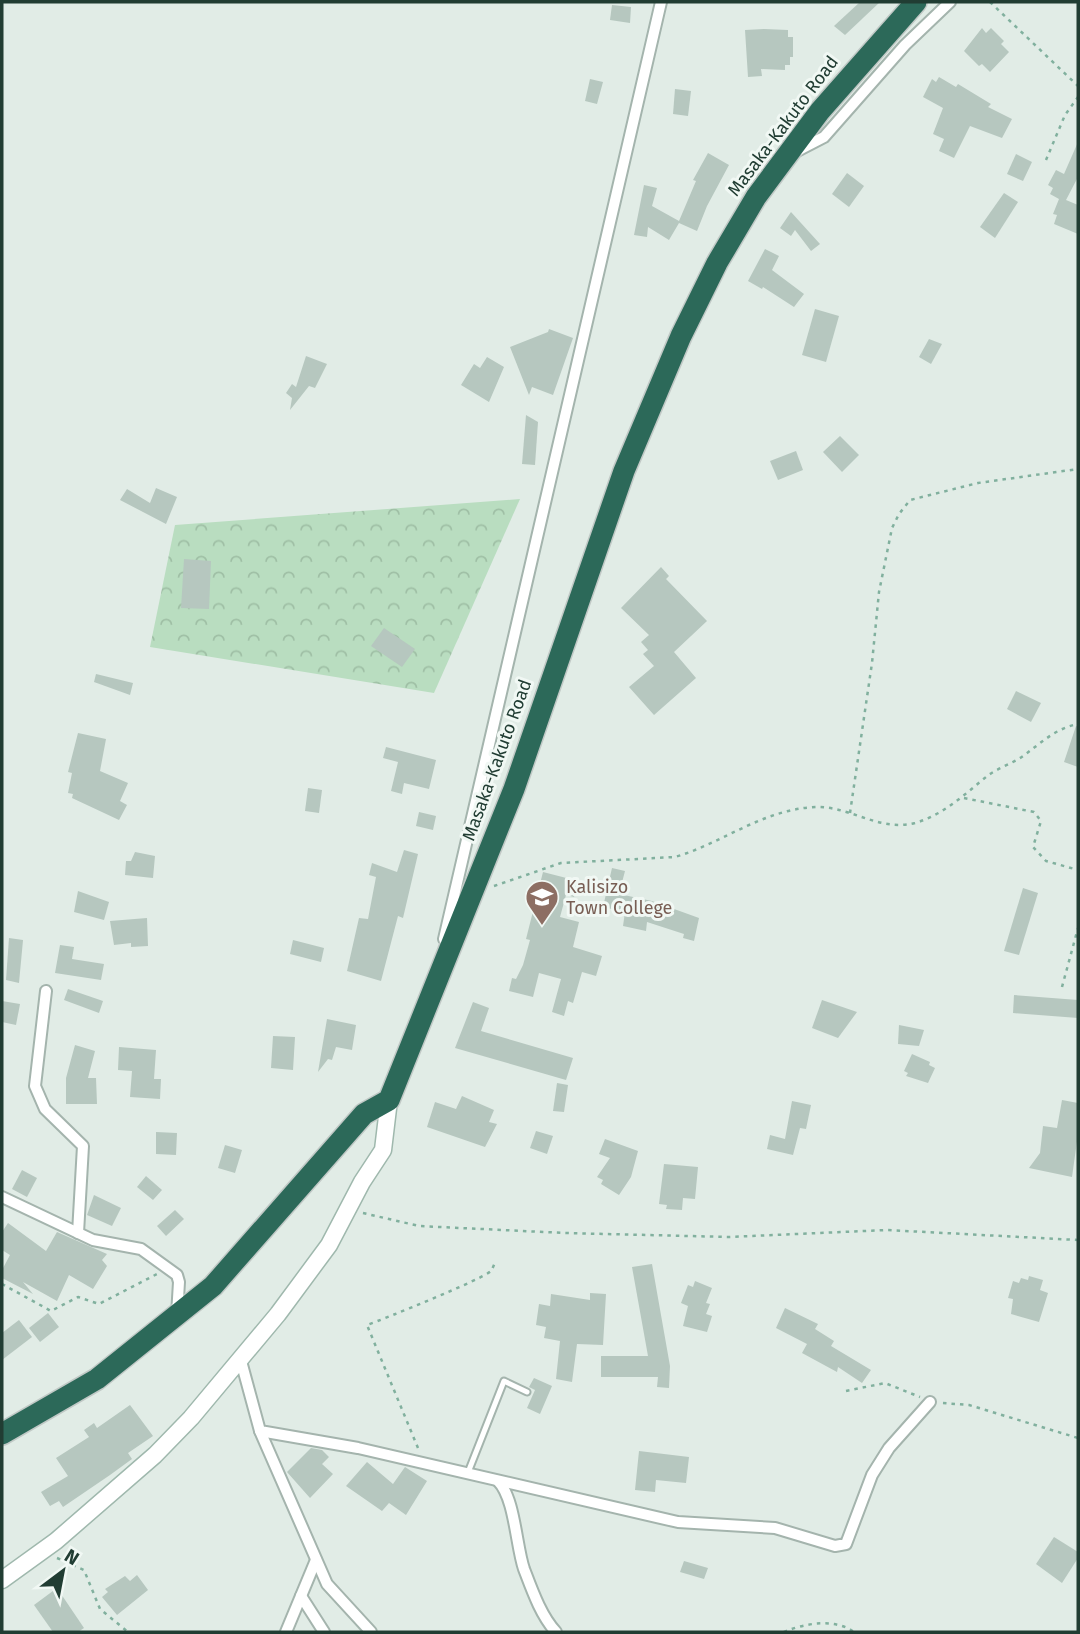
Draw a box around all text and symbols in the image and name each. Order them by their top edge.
street label: Masaka-Kakuto Road [723,51,843,201]
street label: Masaka-Kakuto Road [458,676,536,844]
place label: Kalisizo Town College [566,876,672,919]
school or university icon: Kalisizo Town College [523,878,561,927]
north arrow [28,1536,98,1606]
text: N [60,1544,83,1570]

